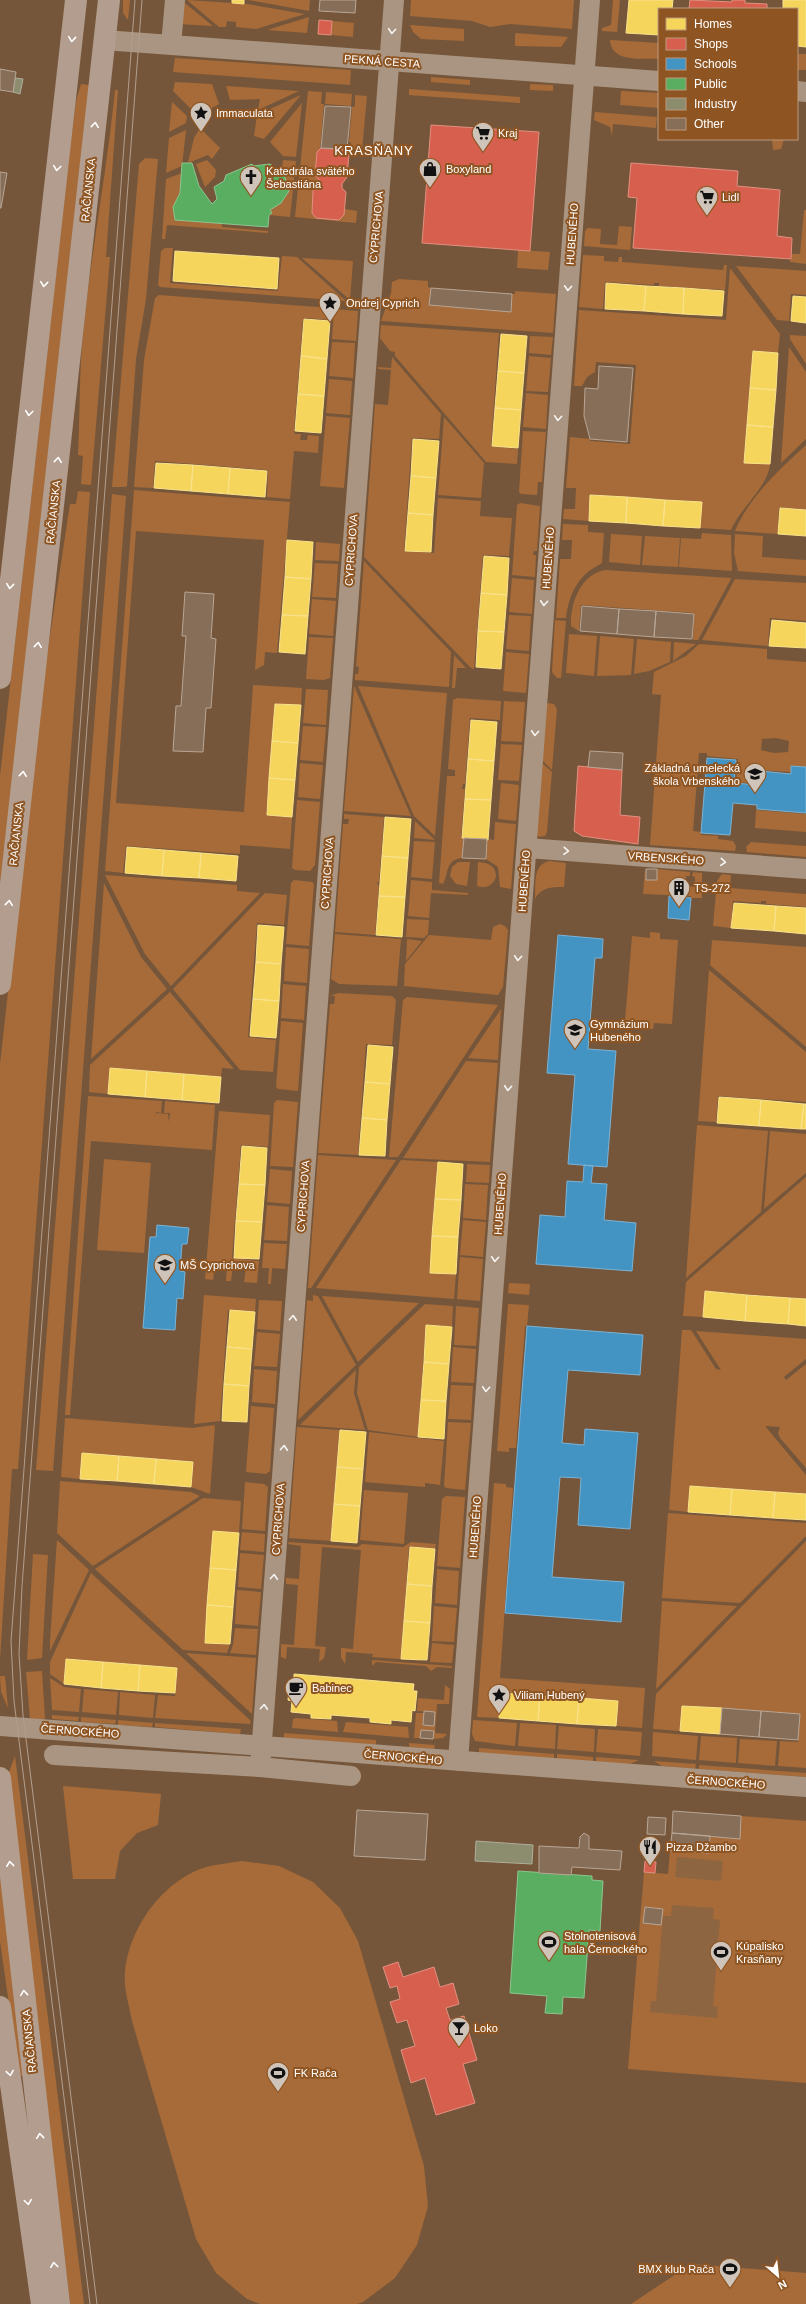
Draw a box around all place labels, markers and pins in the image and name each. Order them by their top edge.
place icon: Immaculata [188,100,214,133]
place label: Immaculata [216,107,274,119]
supermarket icon: Kraj [470,120,496,153]
place label: Kraj [498,127,518,139]
shop icon: Boxyland [417,156,443,189]
place label: Boxyland [446,163,491,175]
church icon: Katedrála svätého Šebastiána [238,164,264,197]
place label: Katedrála svätého Šebastiána [266,165,355,190]
supermarket icon: Lidl [694,184,720,217]
place label: Lidl [722,191,739,203]
place icon: Ondrej Cyprich [317,290,343,323]
place label: Ondrej Cyprich [346,297,419,309]
school or university icon: Základná umelecká škola Vrbenského [742,761,768,794]
place label: Základná umelecká škola Vrbenského [645,762,741,787]
building icon: TS-272 [666,875,692,908]
place label: TS-272 [694,882,730,894]
school or university icon: Gymnázium Hubeného [562,1017,588,1050]
place label: Gymnázium Hubeného [590,1018,649,1043]
school or university icon: MŠ Cyprichova [152,1252,178,1285]
place label: MŠ Cyprichova [180,1259,255,1271]
cafe icon: Babinec [283,1675,309,1708]
place label: Babinec [312,1682,352,1694]
place icon: Viliam Hubený [486,1682,512,1715]
place label: Viliam Hubený [514,1689,585,1701]
restaurant icon: Pizza Džambo [637,1834,663,1867]
place label: Pizza Džambo [666,1841,737,1853]
sports icon: Stolnotenisová hala Černockého [536,1929,562,1962]
place label: Stolnotenisová hala Černockého [564,1930,647,1955]
sports icon: Kúpalisko Krasňany [708,1939,734,1972]
place label: Kúpalisko Krasňany [736,1940,784,1965]
bar icon: Loko [446,2015,472,2048]
place label: Loko [474,2022,498,2034]
sports icon: FK Rača [265,2060,291,2093]
place label: FK Rača [294,2067,338,2079]
sports icon: BMX klub Rača [717,2256,743,2289]
place label: BMX klub Rača [638,2263,715,2275]

